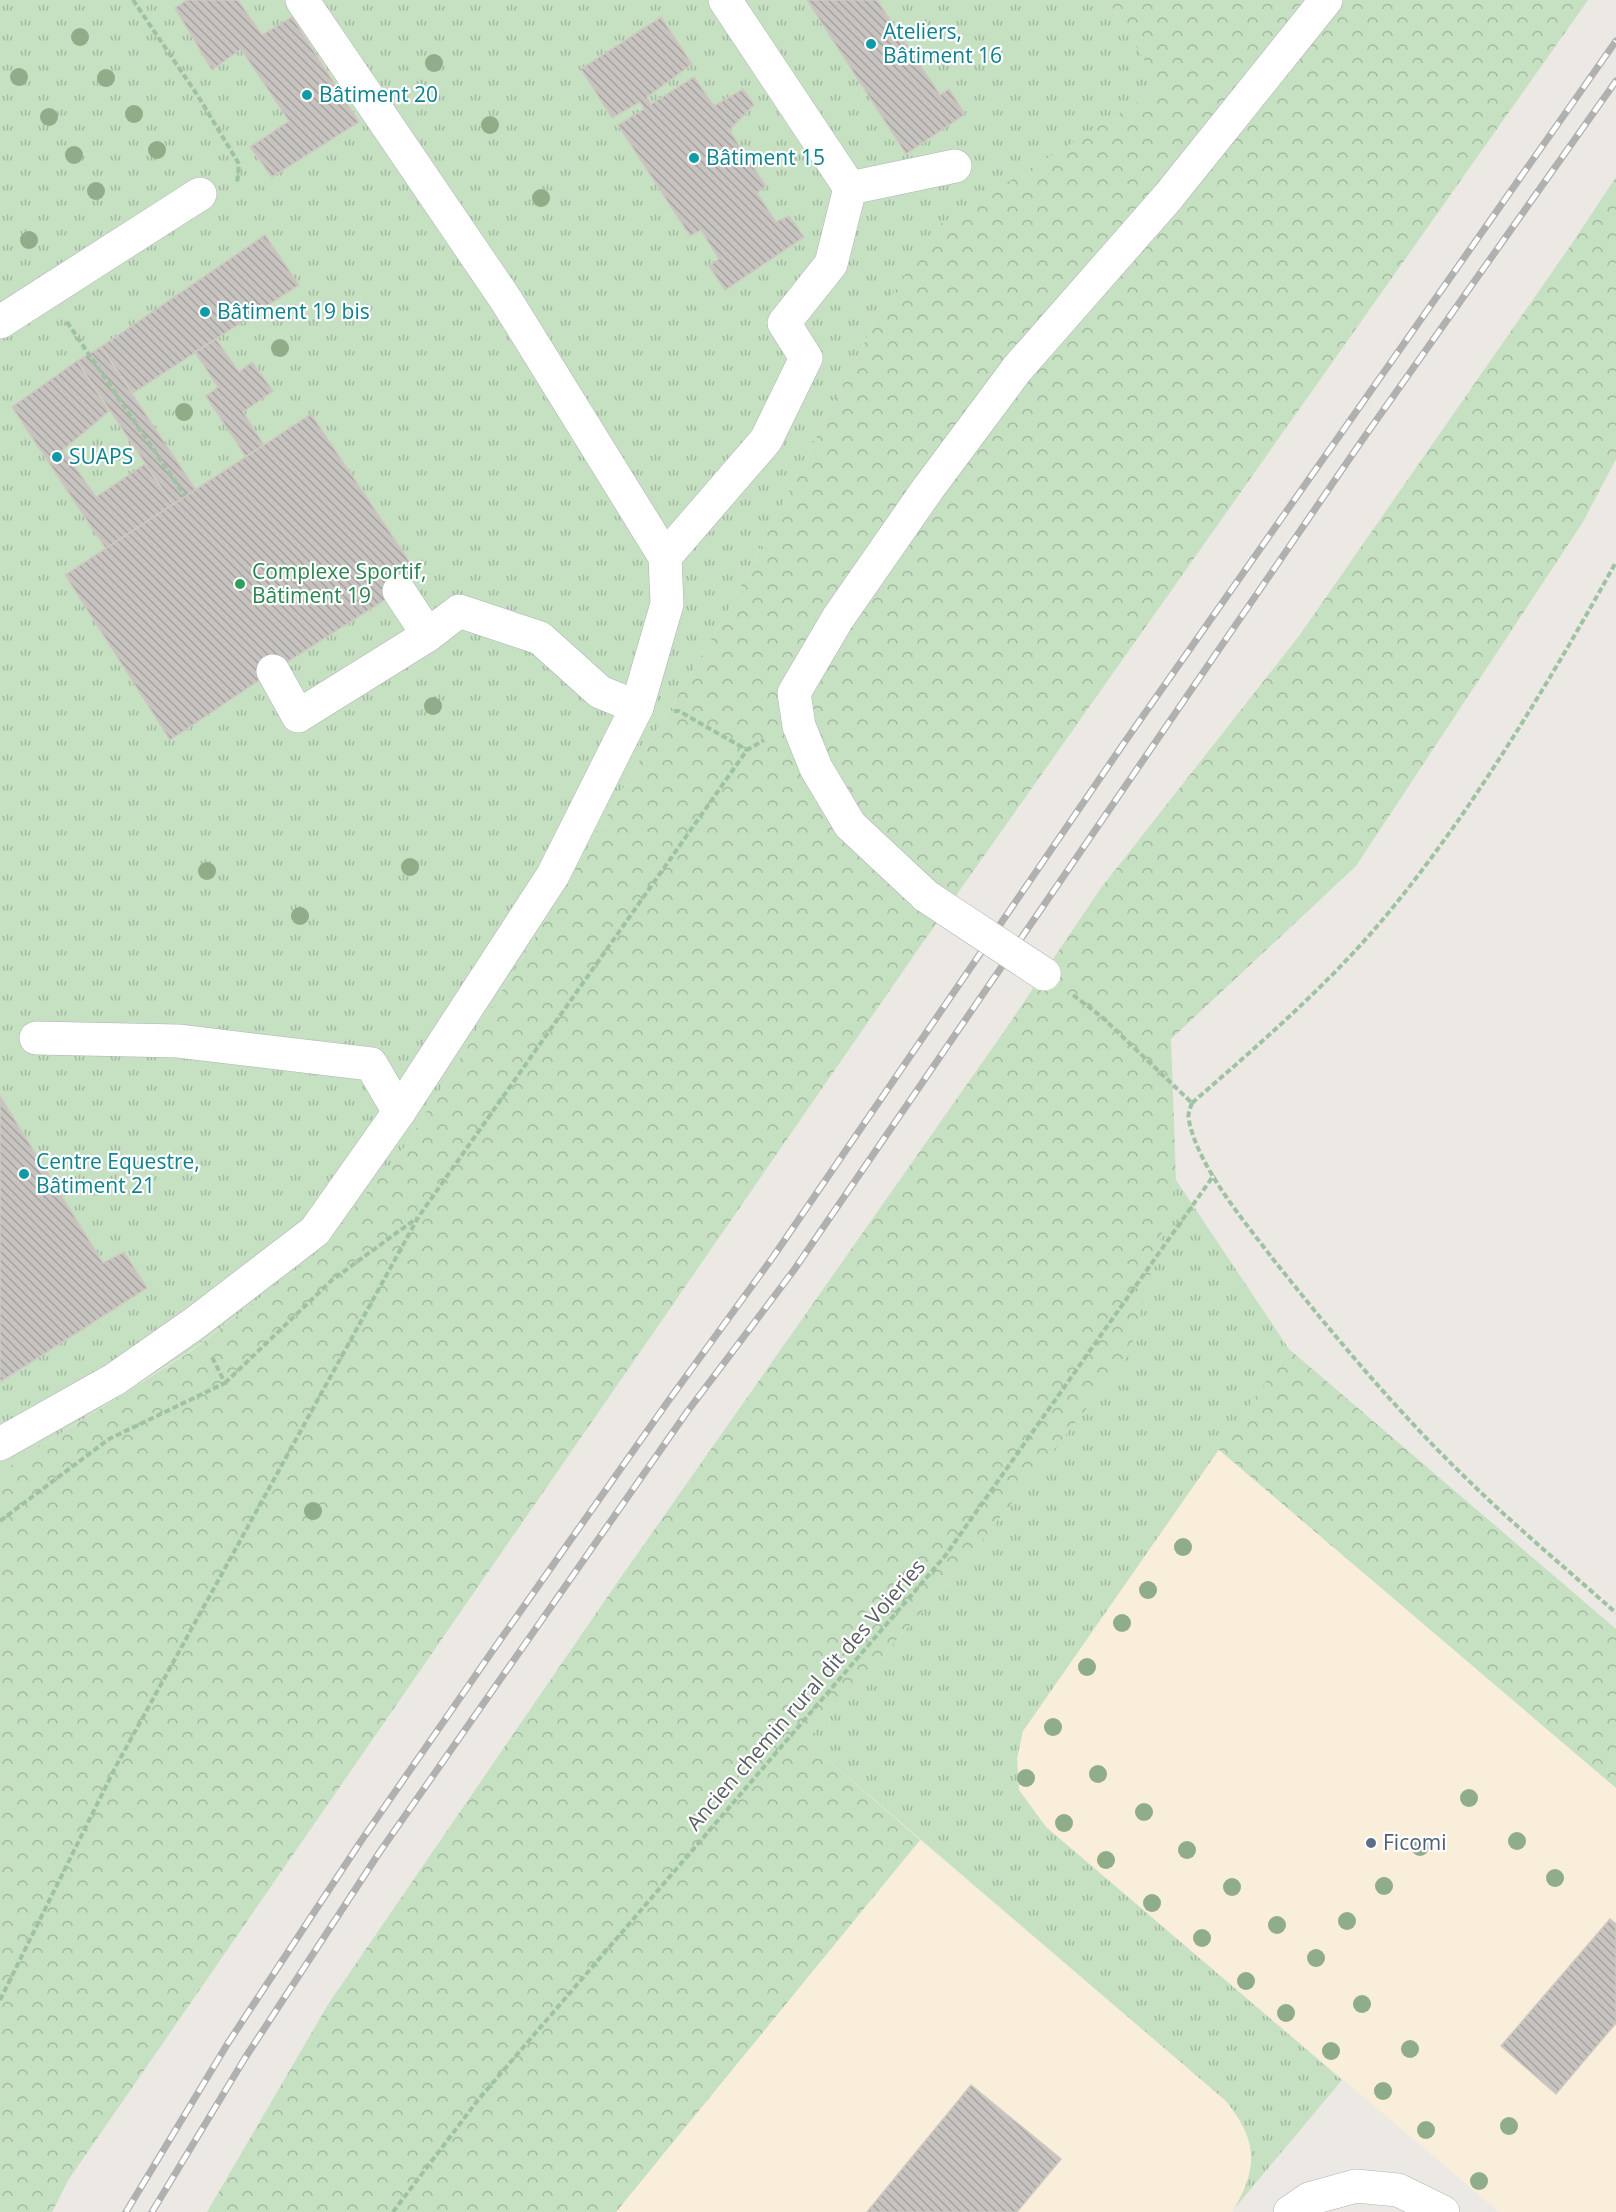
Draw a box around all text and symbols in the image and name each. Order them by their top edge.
place label: Ateliers, Bâtiment 16 [883,17,1002,69]
marker: Ateliers, Bâtiment 16 [864,37,878,51]
place label: Bâtiment 20 [319,80,438,108]
marker: Bâtiment 20 [300,88,314,102]
place label: Bâtiment 15 [706,143,825,171]
marker: Bâtiment 15 [687,151,701,165]
place label: Bâtiment 19 bis [217,297,370,325]
marker: Bâtiment 19 bis [198,305,212,319]
place label: SUAPS [69,442,133,470]
marker: SUAPS [50,450,64,464]
place label: Complexe Sportif, Bâtiment 19 [252,557,426,609]
marker: Complexe Sportif, Bâtiment 19 [233,577,247,591]
place label: Centre Equestre, Bâtiment 21 [36,1147,200,1199]
marker: Centre Equestre, Bâtiment 21 [17,1167,31,1181]
street label: Ancien chemin rural dit des Voieries [680,1553,931,1836]
place label: Ficomi [1383,1828,1447,1856]
marker: Ficomi [1364,1836,1378,1850]

